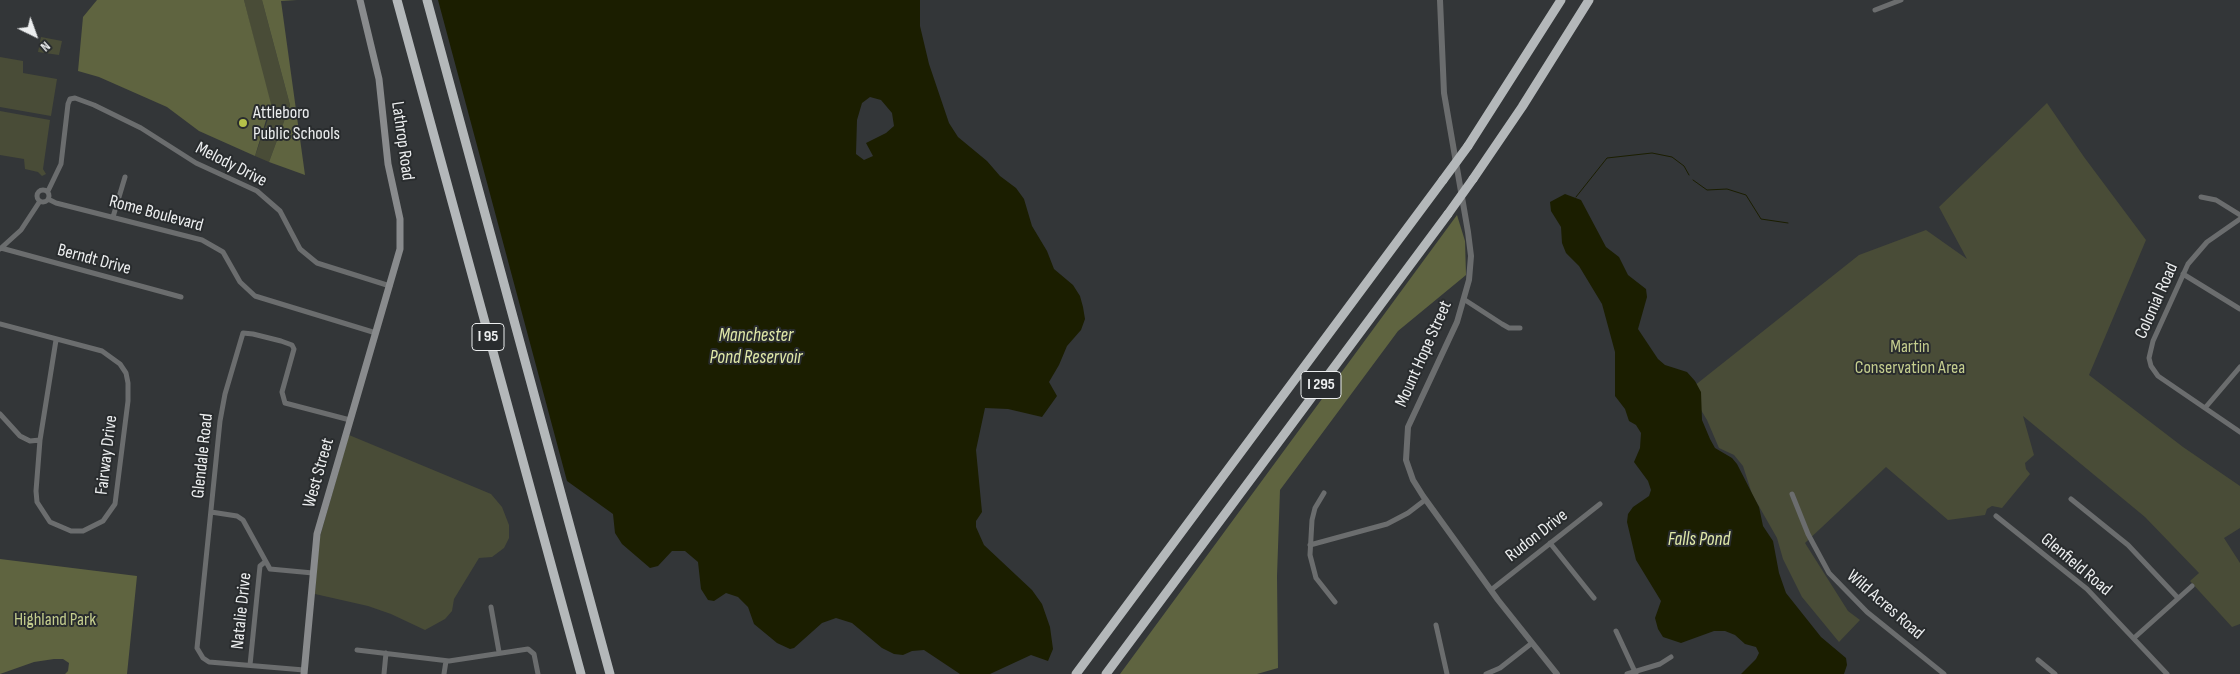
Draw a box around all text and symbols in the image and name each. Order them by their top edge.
north arrow [10,10,60,60]
text: N [37,38,54,55]
street label: Lathrop Road [386,100,418,182]
place label: Attleboro Public Schools [253,102,340,144]
marker: Attleboro Public Schools [237,117,249,129]
street label: Melody Drive [192,138,270,192]
street label: Rome Boulevard [107,191,205,237]
street label: Berndt Drive [55,240,133,280]
street label: Colonial Road [2131,260,2183,342]
street label: Mount Hope Street [1391,298,1457,410]
road number: I 95 [472,324,504,351]
water label: Manchester Pond Reservoir [709,325,803,369]
park label: Martin Conservation Area [1855,336,1965,378]
road number: I 295 [1301,372,1341,398]
street label: Glendale Road [188,413,218,499]
street label: Fairway Drive [91,414,123,496]
street label: West Street [299,436,339,510]
street label: Rudon Drive [1502,505,1572,567]
water label: Falls Pond [1668,529,1730,551]
street label: Glenfield Road [2036,529,2116,601]
street label: Wild Acres Road [1842,566,1928,644]
street label: Natalie Drive [227,572,257,650]
park label: Highland Park [14,609,96,631]

